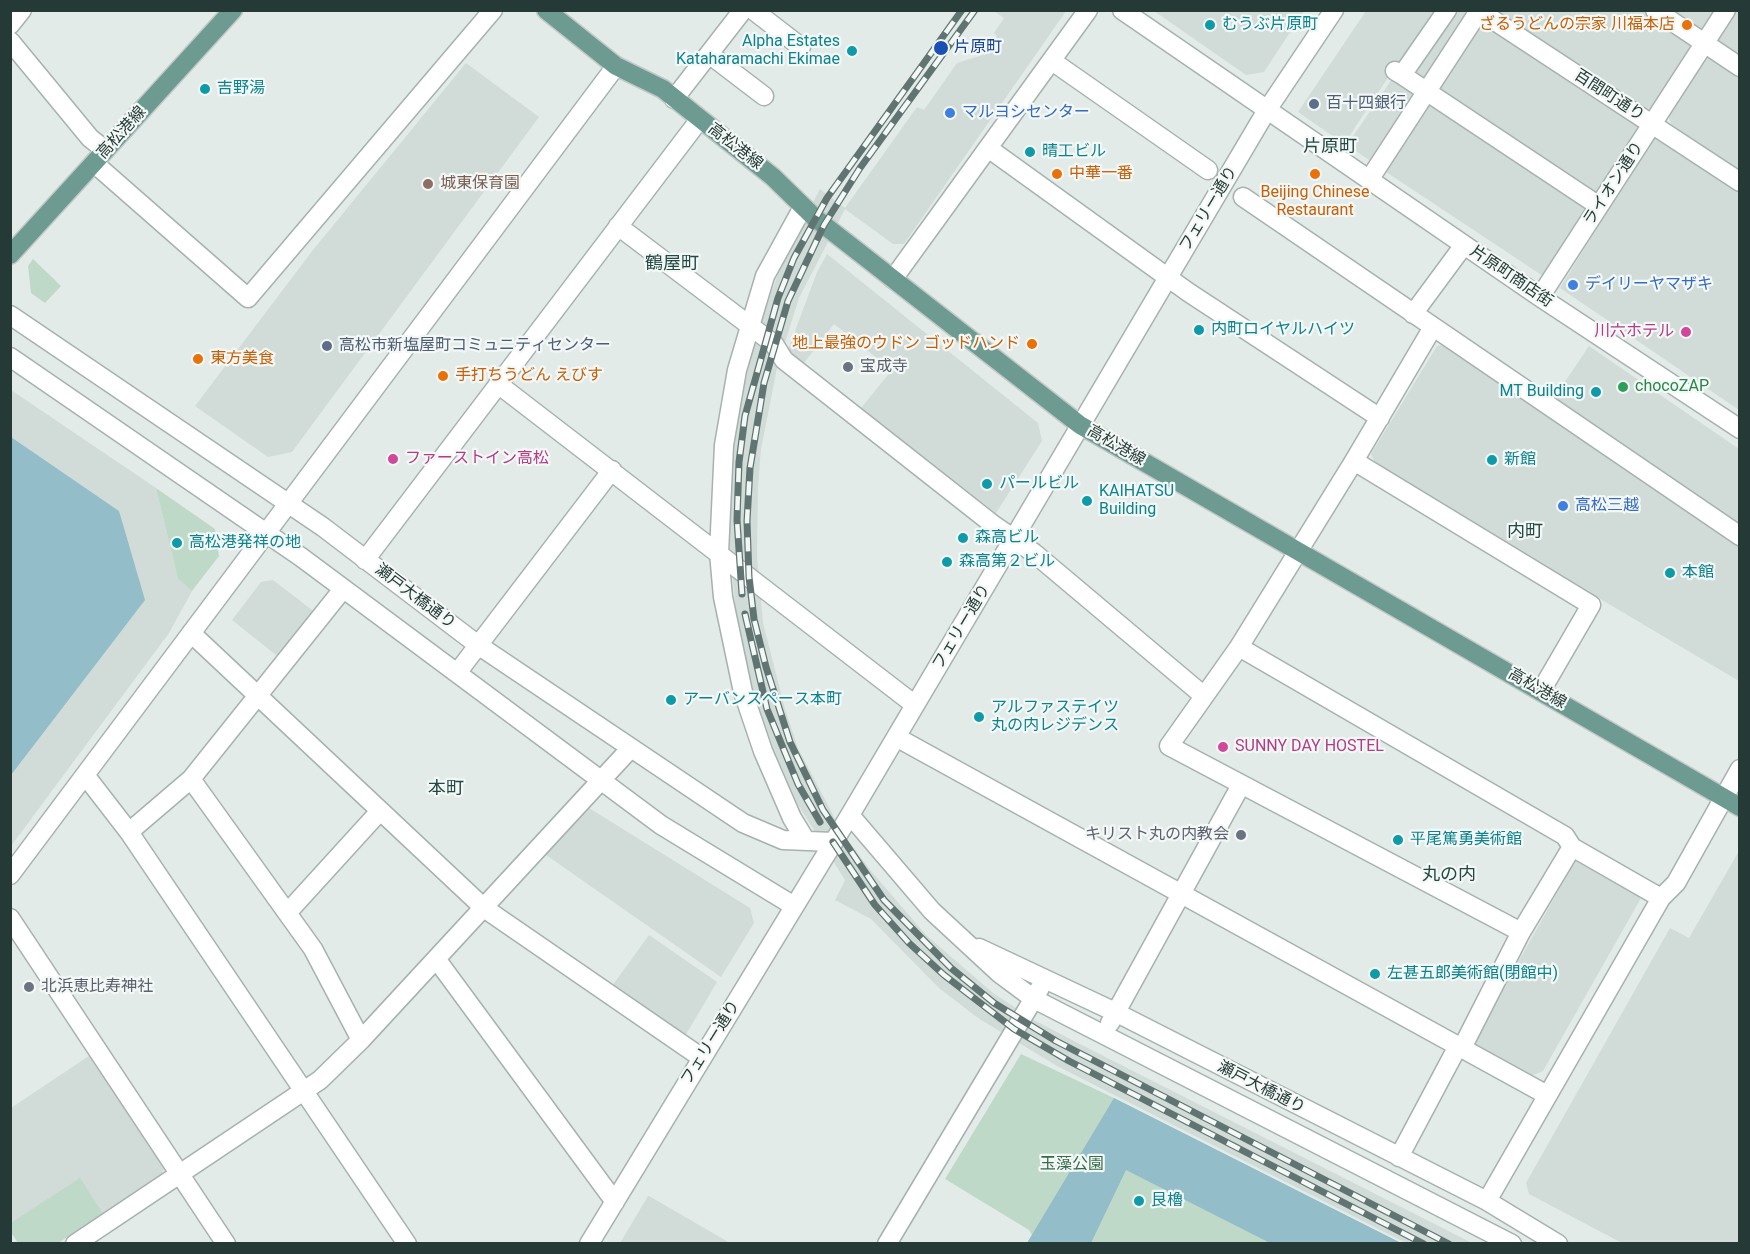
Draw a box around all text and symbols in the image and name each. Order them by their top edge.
place label: むうぶ片原町 [1222,15,1318,35]
place label: ざるうどんの宗家 川福本店 [1479,15,1675,35]
marker: むうぶ片原町 [1203,18,1217,32]
marker: ざるうどんの宗家 川福本店 [1680,18,1694,32]
place label: Alpha Estates Kataharamachi Ekimae [676,32,840,70]
place label: 片原町 [954,38,1002,58]
marker: 片原町 [932,39,950,57]
marker: Alpha Estates Kataharamachi Ekimae [845,44,859,58]
street label: 百間町通り [1570,66,1648,126]
place label: 吉野湯 [217,79,265,99]
marker: 吉野湯 [198,82,212,96]
place label: 百十四銀行 [1326,94,1406,114]
marker: 百十四銀行 [1307,97,1321,111]
street label: 高松港線 [93,103,151,163]
place label: マルヨシセンター [962,103,1090,123]
marker: マルヨシセンター [943,106,957,120]
street label: 高松港線 [704,120,766,174]
district label: 片原町 [1303,136,1357,158]
street label: ライオン通り [1580,139,1648,229]
place label: 晴工ビル [1042,142,1106,162]
marker: 晴工ビル [1023,145,1037,159]
street label: フェリー通り [1176,163,1242,255]
place label: 中華一番 [1069,164,1133,184]
marker: 中華一番 [1050,167,1064,181]
marker: Beijing Chinese Restaurant [1308,167,1322,181]
place label: 城東保育園 [440,174,520,194]
marker: 城東保育園 [421,177,435,191]
place label: Beijing Chinese Restaurant [1260,183,1370,221]
street label: 片原町商店街 [1466,242,1556,312]
district label: 鶴屋町 [645,253,699,275]
place label: デイリーヤマザキ [1585,275,1713,295]
marker: デイリーヤマザキ [1566,278,1580,292]
place label: 内町ロイヤルハイツ [1211,320,1355,340]
place label: 川六ホテル [1594,322,1674,342]
marker: 内町ロイヤルハイツ [1192,323,1206,337]
marker: 川六ホテル [1679,325,1693,339]
place label: 地上最強のウドン ゴッドハンド [792,334,1020,354]
place label: 高松市新塩屋町コミュニティセンター [339,336,611,356]
marker: 地上最強のウドン ゴッドハンド [1025,337,1039,351]
marker: 高松市新塩屋町コミュニティセンター [320,339,334,353]
place label: 東方美食 [210,349,274,369]
marker: 東方美食 [191,352,205,366]
place label: 宝成寺 [860,357,908,377]
marker: 宝成寺 [841,360,855,374]
place label: 手打ちうどん えびす [455,366,603,386]
marker: 手打ちうどん えびす [436,369,450,383]
place label: chocoZAP [1635,377,1709,397]
marker: chocoZAP [1616,380,1630,394]
place label: MT Building [1499,382,1584,402]
marker: MT Building [1589,385,1603,399]
street label: 高松港線 [1083,422,1149,470]
place label: ファーストイン高松 [405,449,549,469]
place label: 新館 [1504,450,1536,470]
marker: ファーストイン高松 [386,452,400,466]
marker: 新館 [1485,453,1499,467]
place label: パールビル [999,474,1079,494]
marker: パールビル [980,477,994,491]
place label: KAIHATSU Building [1099,482,1174,520]
marker: KAIHATSU Building [1080,494,1094,508]
place label: 高松三越 [1575,496,1639,516]
marker: 高松三越 [1556,499,1570,513]
district label: 内町 [1507,521,1543,543]
place label: 森高ビル [975,528,1039,548]
marker: 森高ビル [956,531,970,545]
place label: 高松港発祥の地 [189,533,301,553]
marker: 高松港発祥の地 [170,536,184,550]
place label: 森高第２ビル [959,552,1055,572]
marker: 森高第２ビル [940,555,954,569]
street label: 瀬戸大橋通り [371,560,459,634]
place label: 本館 [1682,563,1714,583]
marker: 本館 [1663,566,1677,580]
street label: フェリー通り [929,581,995,673]
street label: 高松港線 [1504,665,1570,713]
place label: アーバンスペース本町 [683,690,842,710]
marker: アーバンスペース本町 [664,693,678,707]
place label: アルファステイツ 丸の内レジデンス [991,698,1119,736]
marker: アルファステイツ 丸の内レジデンス [972,710,986,724]
place label: SUNNY DAY HOSTEL [1235,737,1384,757]
marker: SUNNY DAY HOSTEL [1216,740,1230,754]
district label: 本町 [428,778,464,800]
place label: キリスト丸の内教会 [1085,825,1229,845]
marker: キリスト丸の内教会 [1234,828,1248,842]
place label: 平尾篤勇美術館 [1410,830,1522,850]
marker: 平尾篤勇美術館 [1391,833,1405,847]
district label: 丸の内 [1422,864,1476,886]
place label: 左甚五郎美術館(閉館中) [1387,964,1558,984]
marker: 左甚五郎美術館(閉館中) [1368,967,1382,981]
place label: 北浜恵比寿神社 [41,977,153,997]
marker: 北浜恵比寿神社 [22,980,36,994]
street label: フェリー通り [677,997,745,1089]
street label: 瀬戸大橋通り [1214,1058,1308,1118]
park label: 玉藻公園 [1040,1155,1104,1175]
place label: 艮櫓 [1151,1191,1183,1211]
marker: 艮櫓 [1132,1194,1146,1208]

